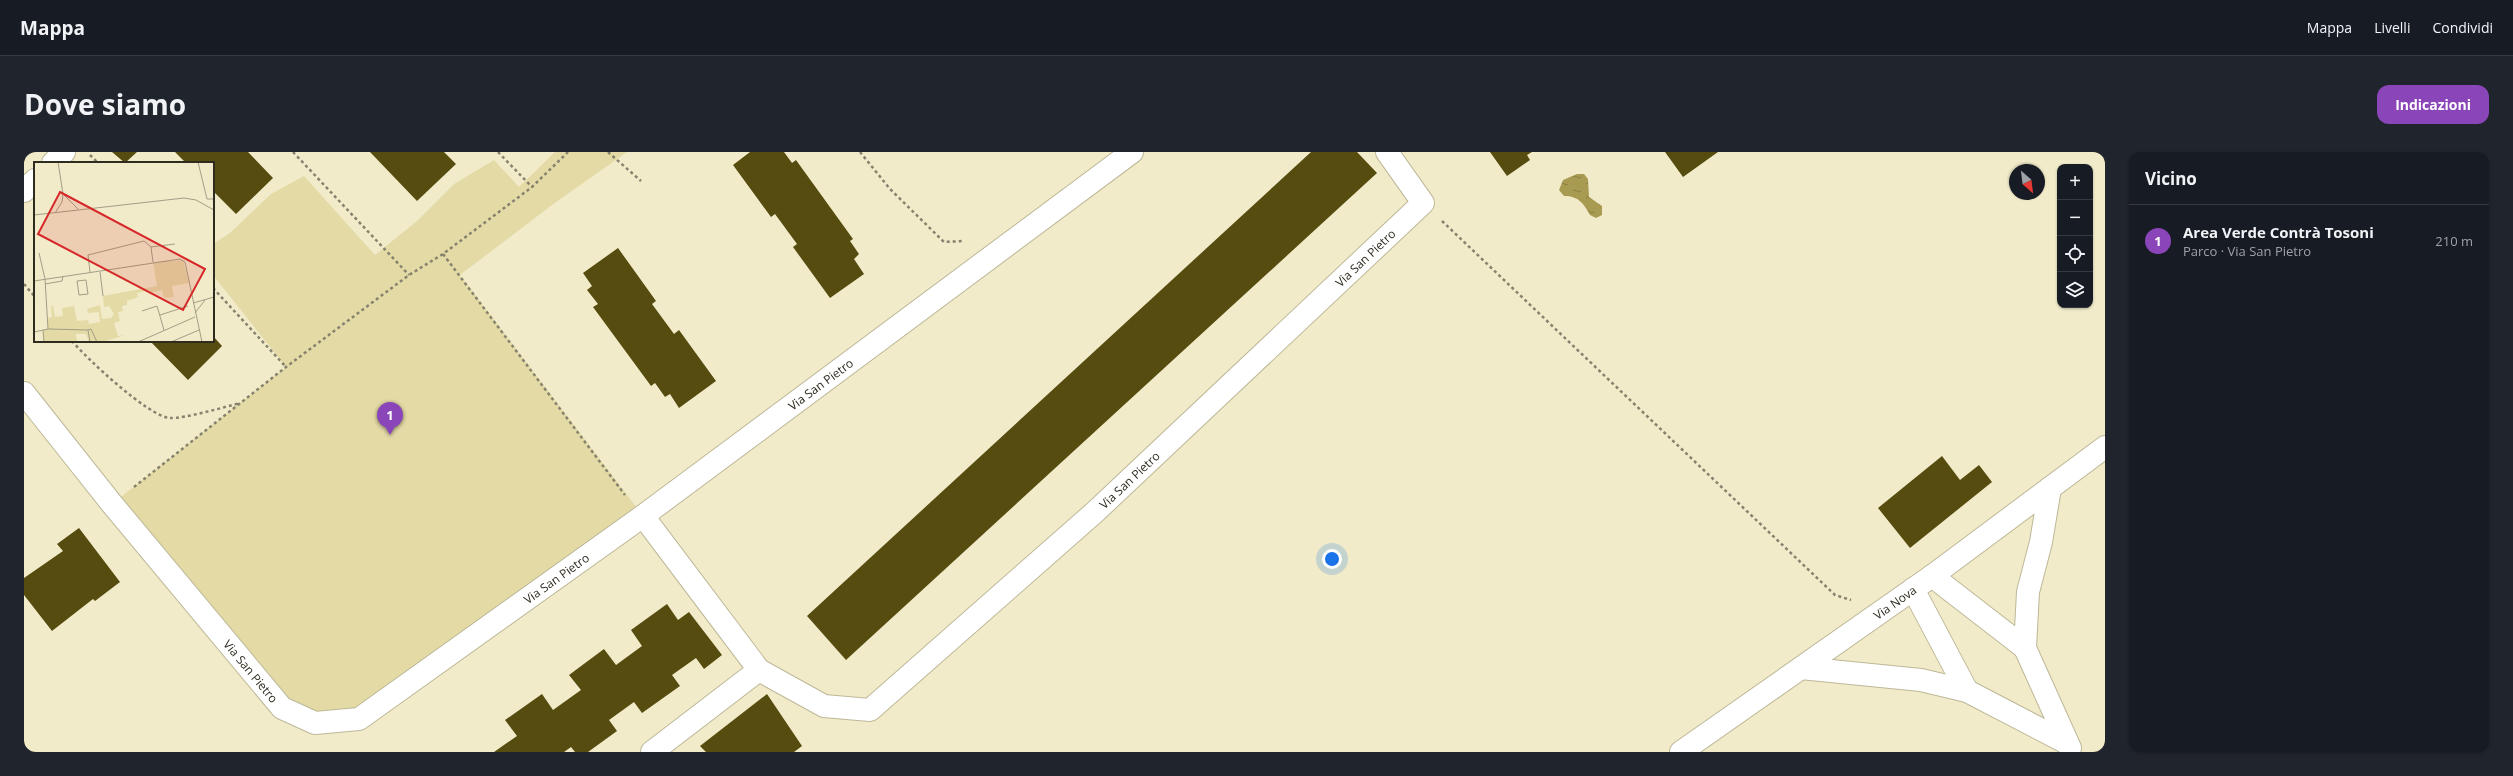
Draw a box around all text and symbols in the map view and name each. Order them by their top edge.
text: Mappa [20,15,85,41]
text: Mappa [2307,18,2352,37]
text: Livelli [2374,18,2410,37]
text: Condividi [2432,18,2493,37]
text: Dove siamo [24,85,186,123]
button: Indicazioni [2377,85,2489,124]
inset map [34,162,214,342]
north arrow [2009,164,2045,200]
map controls [2057,164,2093,308]
button: + [2057,164,2093,200]
text: Vicino [2145,167,2197,190]
button: − [2057,200,2093,236]
text: Area Verde Contrà Tosoni [2183,222,2374,242]
street label: Via San Pietro [1331,225,1399,290]
text: 1 [2154,232,2162,250]
text: 210 m [2435,232,2473,250]
button: locate [2057,236,2093,272]
text: Parco · Via San Pietro [2183,242,2311,260]
button: layers [2057,272,2093,308]
street label: Via San Pietro [784,354,857,414]
pin: 1 [377,402,403,435]
street label: Via San Pietro [1095,447,1163,512]
street label: Via San Pietro [520,549,592,607]
your location [1322,549,1342,569]
street label: Via Nova [1870,581,1920,623]
street label: Via San Pietro [220,636,282,706]

